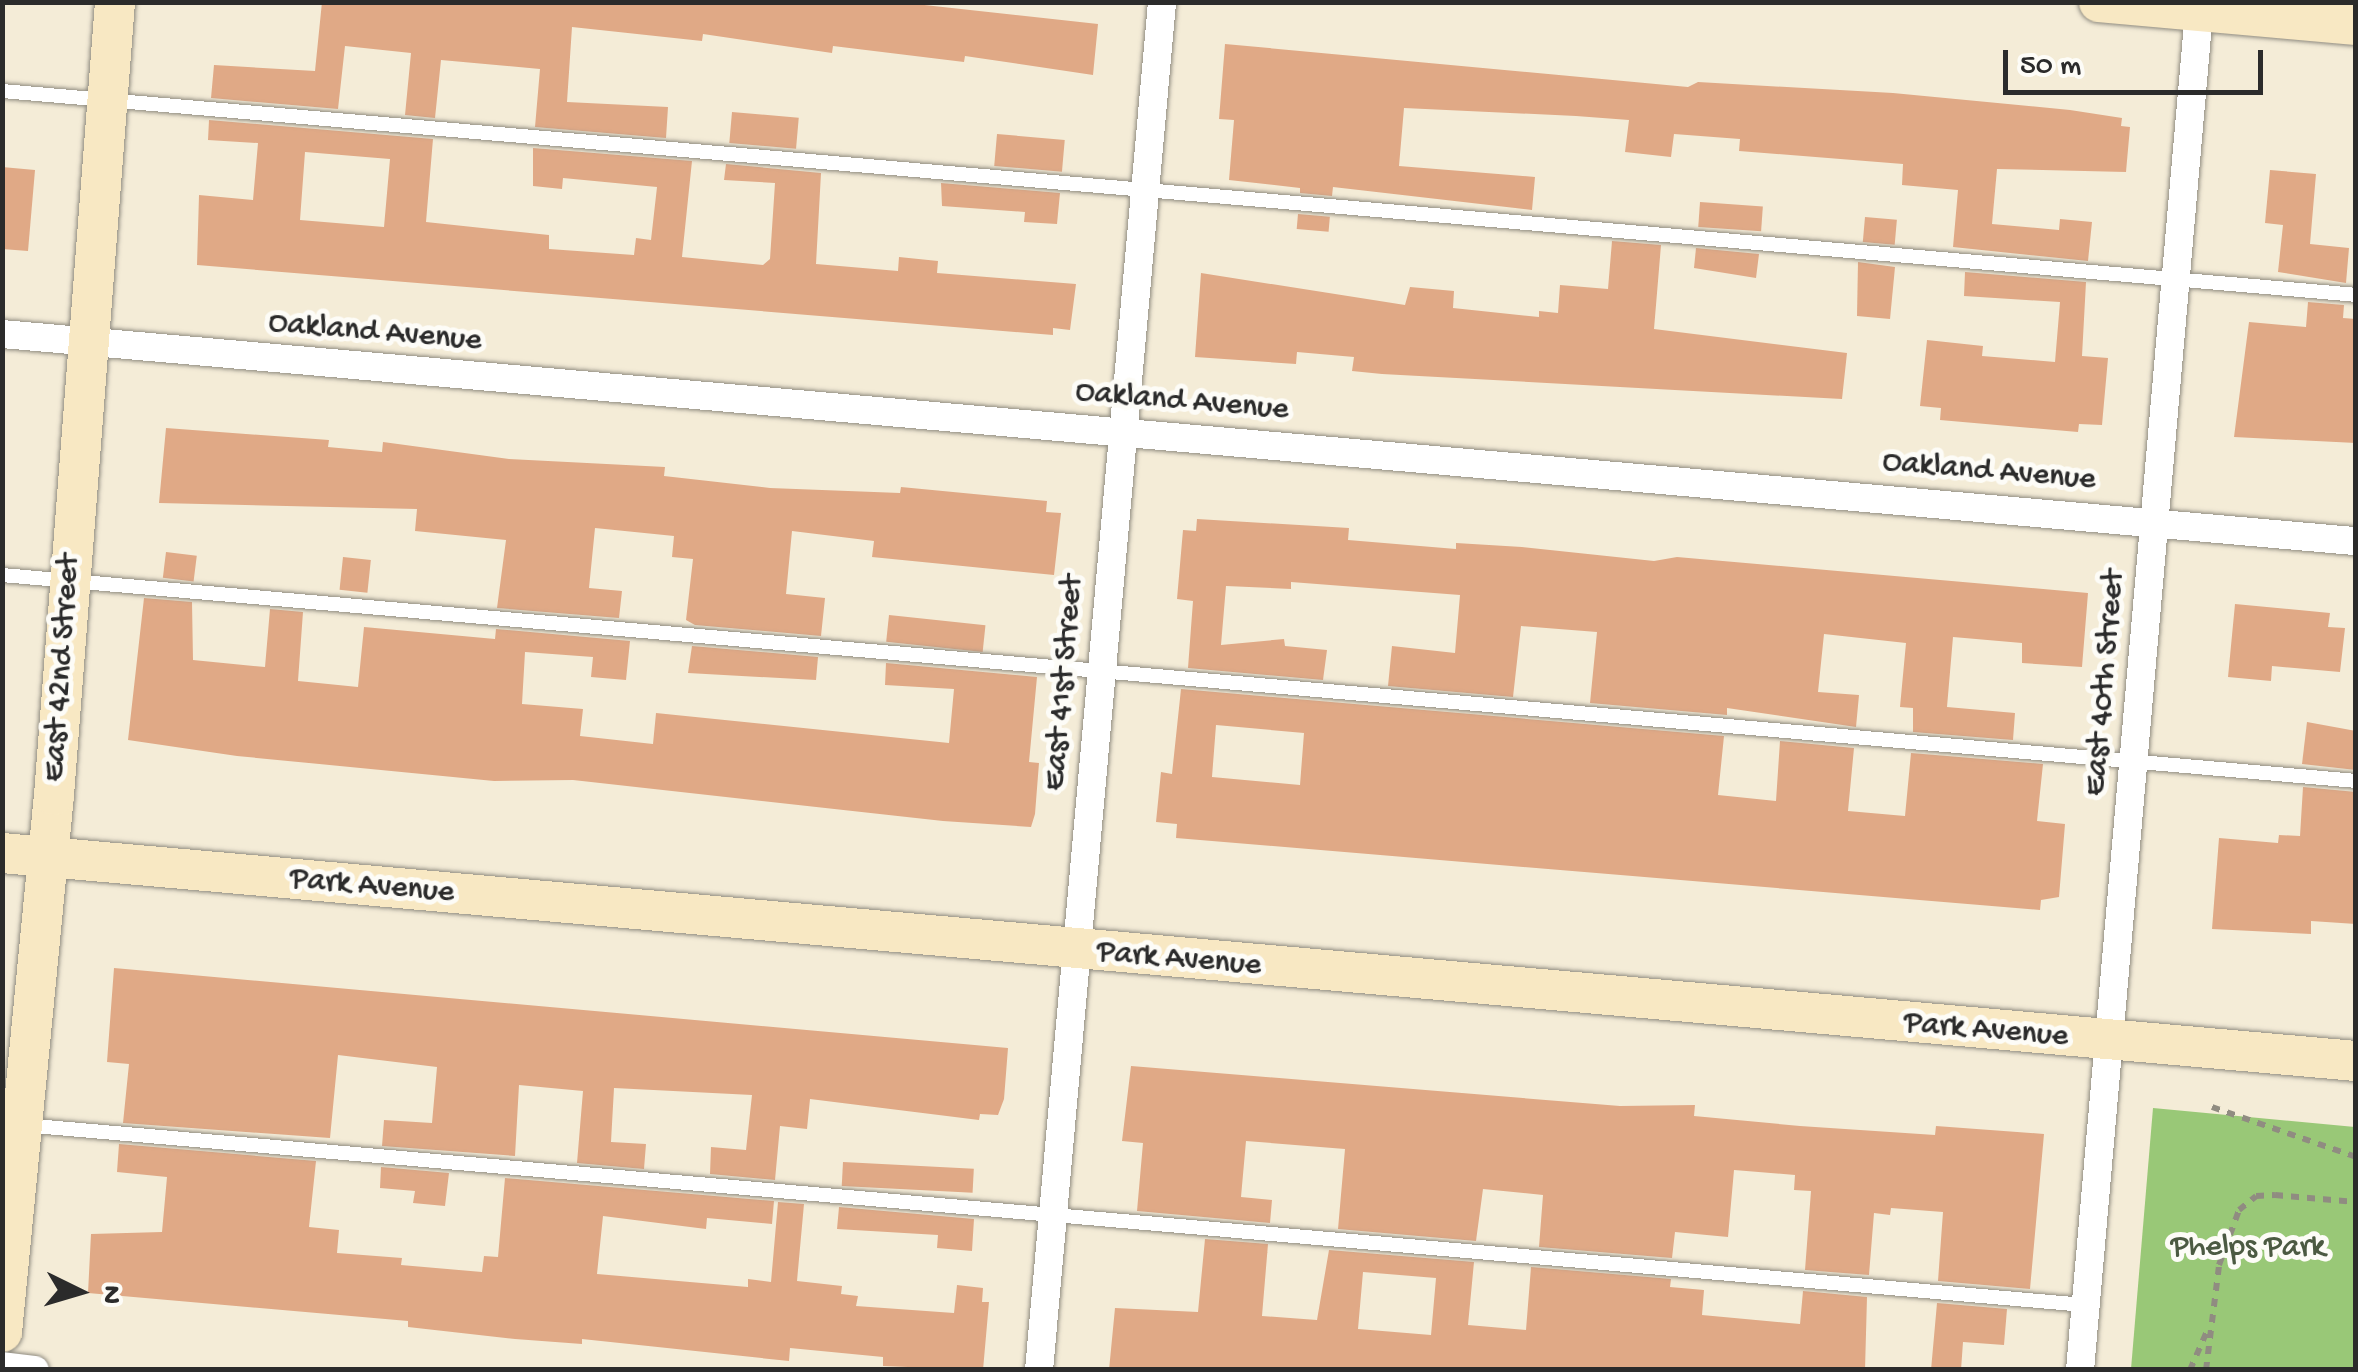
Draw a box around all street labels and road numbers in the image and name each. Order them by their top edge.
street label: Oakland Avenue [267,305,483,361]
street label: Oakland Avenue [1074,374,1290,430]
street label: Oakland Avenue [1881,444,2097,500]
street label: East 42nd Street [36,553,90,783]
street label: East 40th Street [2077,568,2135,798]
street label: East 41st Street [1036,574,1094,792]
street label: Park Avenue [288,861,456,913]
street label: Park Avenue [1095,934,1263,986]
street label: Park Avenue [1902,1005,2070,1057]

